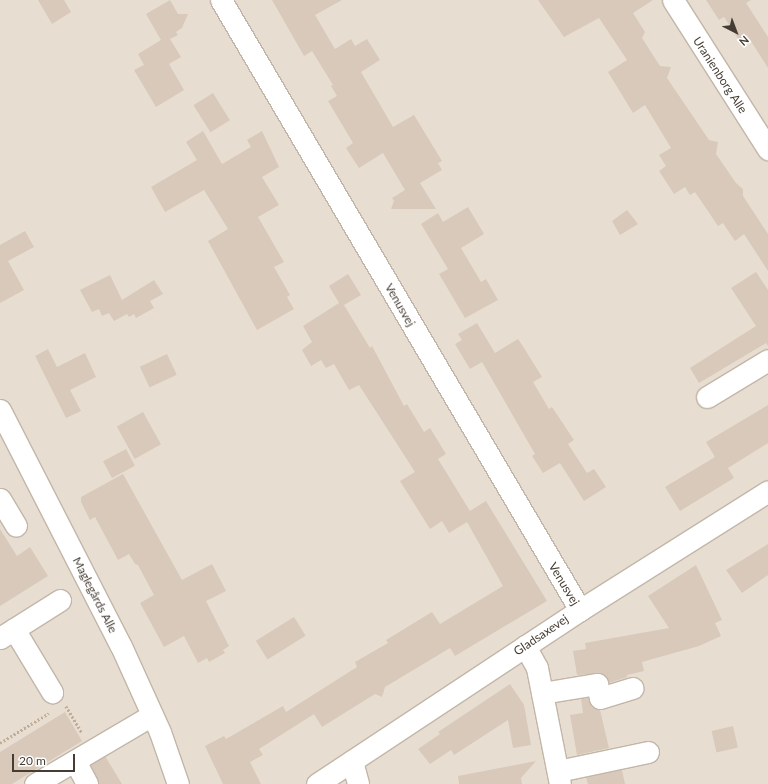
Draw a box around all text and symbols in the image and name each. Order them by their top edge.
north arrow [716,12,756,52]
street label: Uranienborg Alle [690,34,750,116]
text: N [737,34,752,49]
street label: Venusvej [382,281,418,329]
street label: Maglegårds Alle [70,554,120,636]
street label: Venusvej [546,560,582,608]
street label: Gladsaxevej [511,612,571,658]
scale bar [14,746,77,772]
text: 20 m [19,753,46,768]

